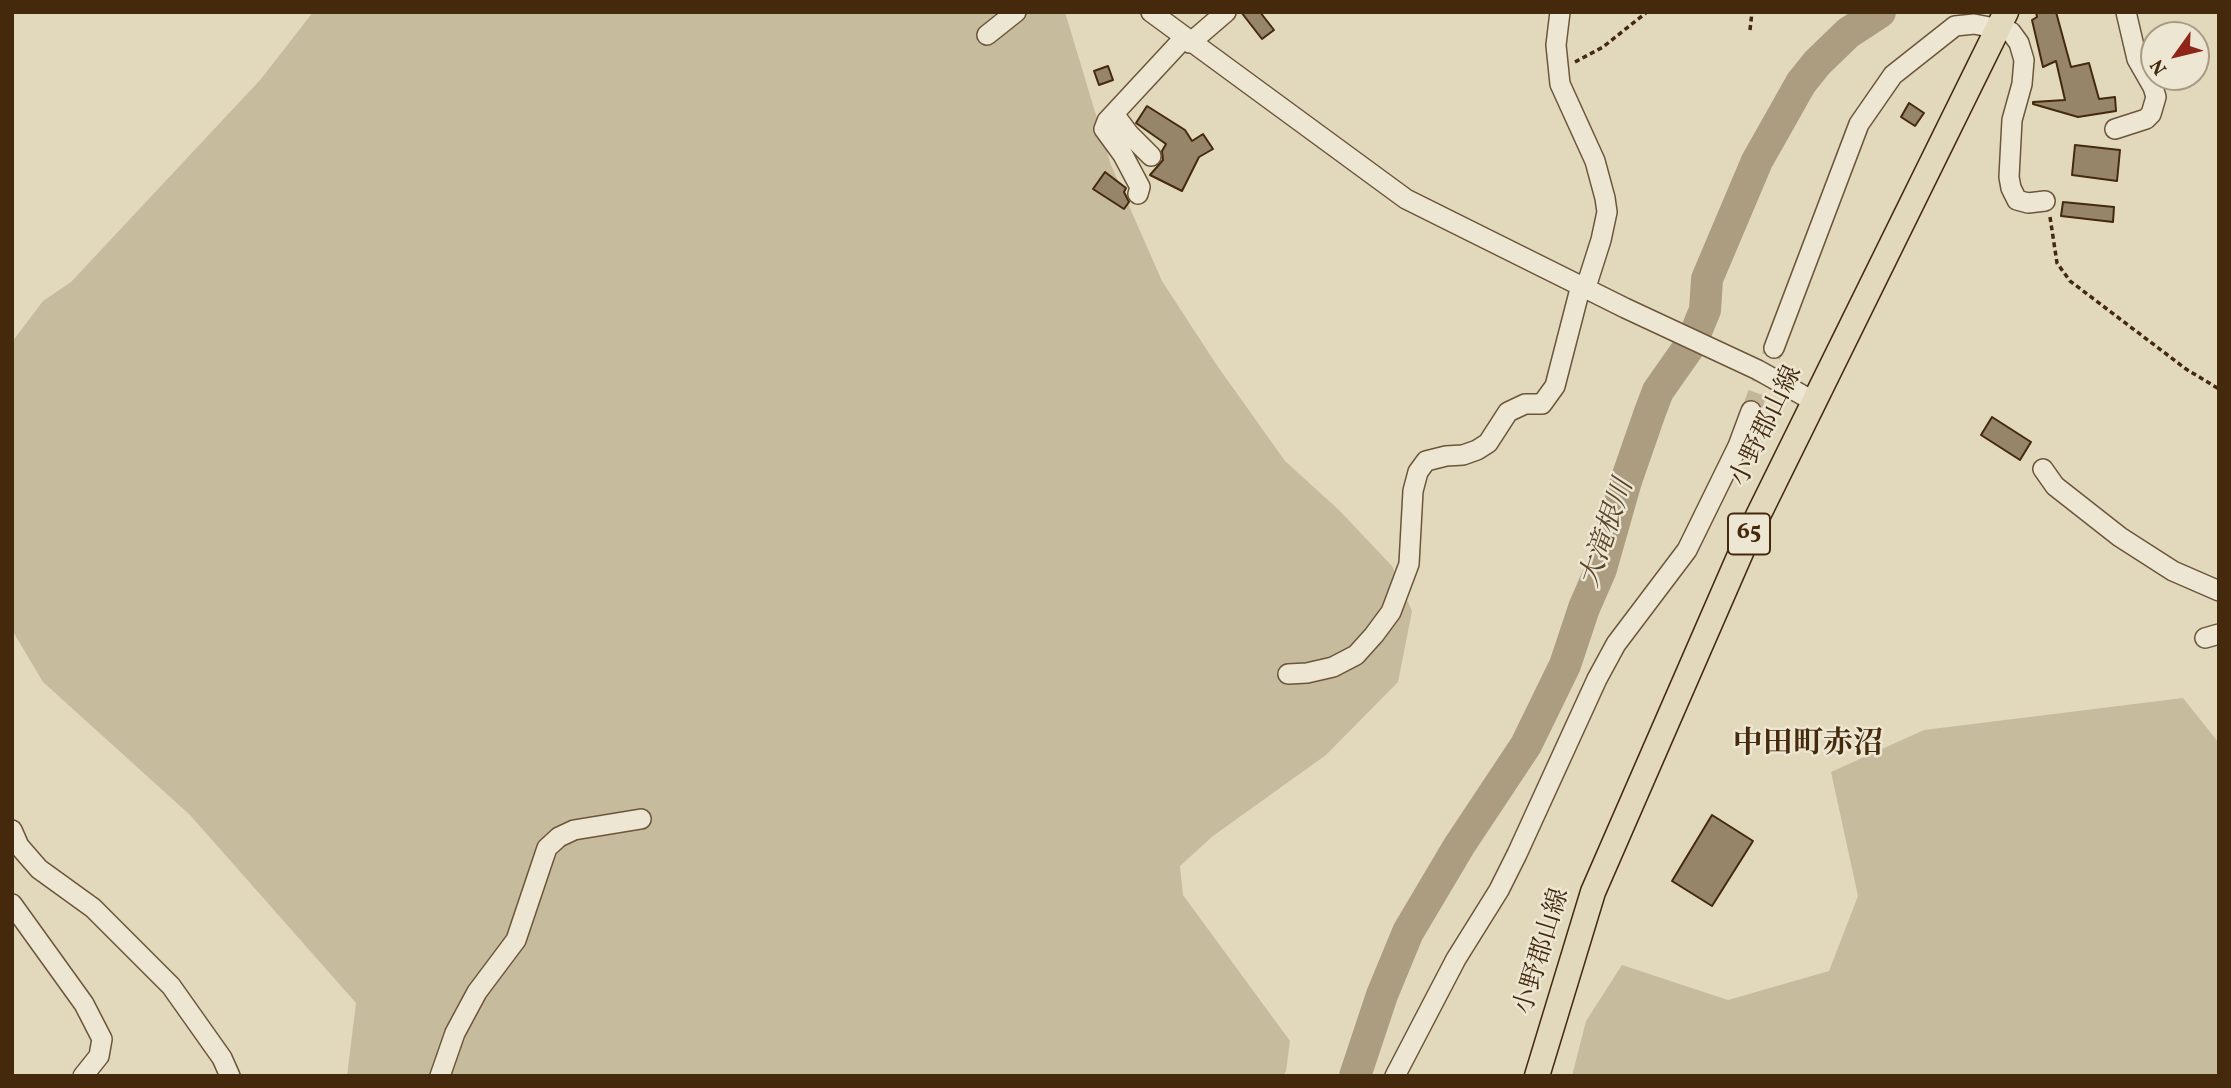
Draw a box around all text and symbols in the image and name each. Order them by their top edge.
north arrow [2140,21,2210,91]
text: N [2145,54,2174,80]
street label: 小野郡山線 [1725,362,1811,492]
water label: 大滝根川 [1575,476,1643,592]
road number: 65 [1728,514,1770,554]
district label: 中田町赤沼 [1733,728,1883,764]
street label: 小野郡山線 [1510,885,1578,1019]

